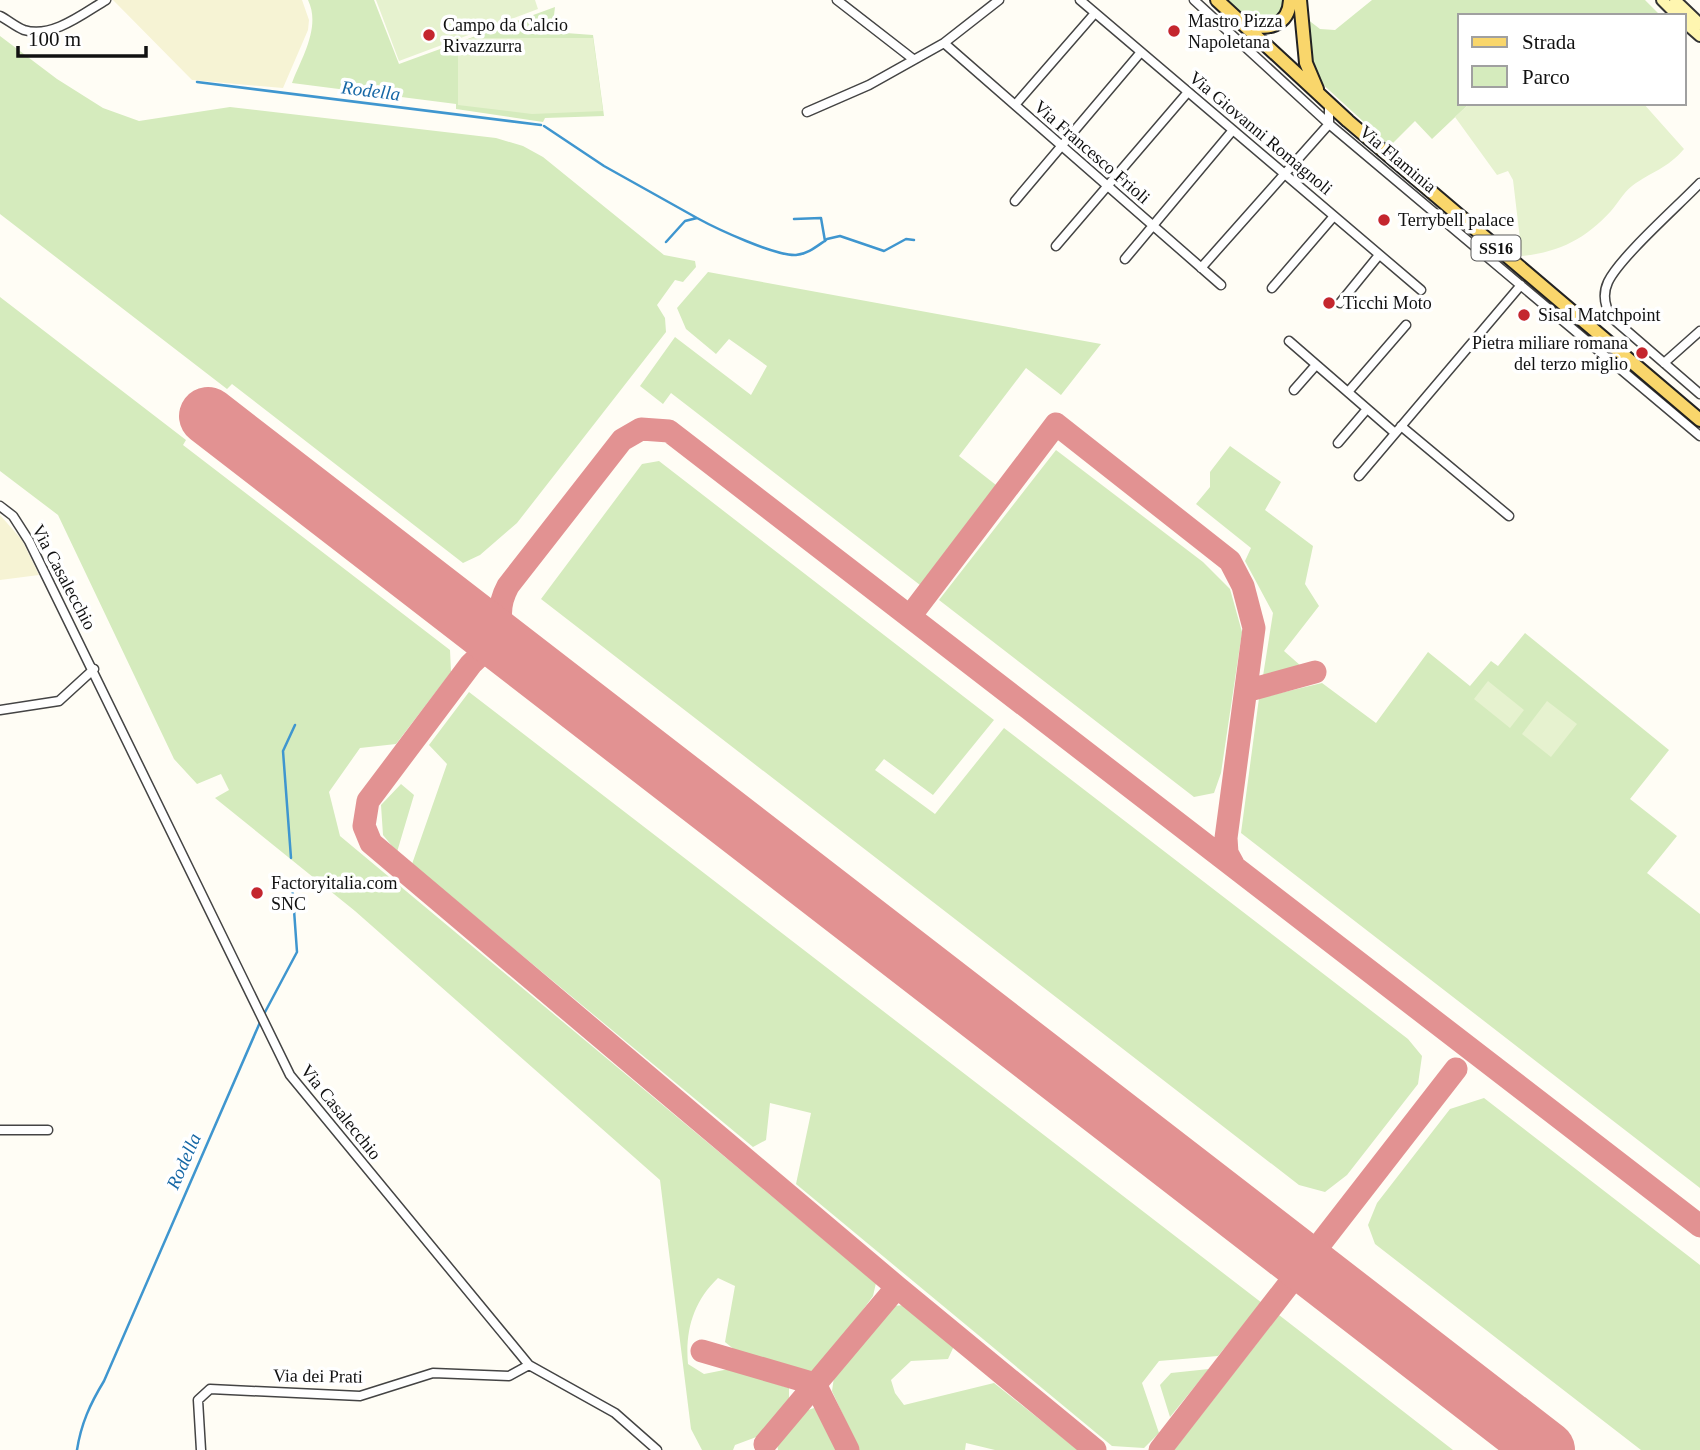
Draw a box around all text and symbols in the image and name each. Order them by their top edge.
place label: Mastro Pizza Napoletana [1188,11,1282,52]
scale bar [18,14,145,58]
legend [1458,14,1686,105]
place label: Campo da Calcio Rivazzurra [443,15,568,56]
marker: Mastro Pizza Napoletana [1166,23,1182,39]
text: 100 m [28,27,81,51]
marker: Campo da Calcio Rivazzurra [421,27,437,43]
text: Strada [1522,30,1576,54]
text: Parco [1522,65,1570,89]
street label: Via Giovanni Romagnoli [1185,67,1337,199]
water label: Rodella [339,76,402,105]
street label: Via Francesco Frioli [1030,96,1154,208]
street label: Via Flaminia [1356,121,1440,197]
place label: Terrybell palace [1398,210,1514,230]
marker: Terrybell palace [1376,212,1392,228]
road number: SS16 [1472,236,1520,260]
place label: Ticchi Moto [1343,293,1432,313]
marker: Ticchi Moto [1321,295,1337,311]
place label: Sisal Matchpoint [1538,305,1661,325]
marker: Sisal Matchpoint [1516,307,1532,323]
place label: Pietra miliare romana del terzo miglio [1472,333,1628,374]
marker: Pietra miliare romana del terzo miglio [1634,345,1650,361]
street label: Via Casalecchio [28,521,100,633]
place label: Factoryitalia.com SNC [271,873,397,914]
marker: Factoryitalia.com SNC [249,885,265,901]
street label: Via Casalecchio [297,1060,385,1164]
water label: Rodella [161,1130,205,1193]
street label: Via dei Prati [273,1365,363,1387]

